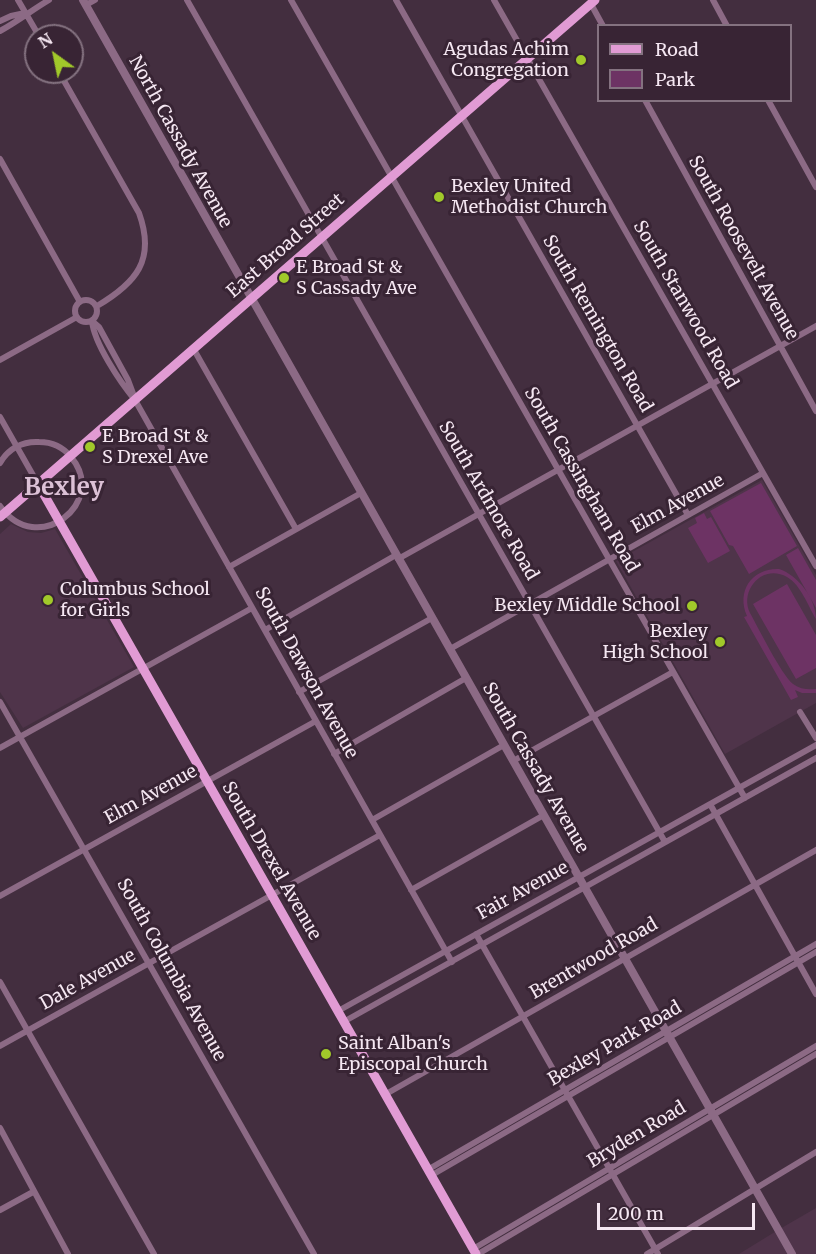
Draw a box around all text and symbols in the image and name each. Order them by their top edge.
north arrow [24,24,84,84]
legend [597,24,792,102]
text: N [35,29,56,52]
text: Road [655,38,699,61]
place label: Agudas Achim Congregation [443,39,569,82]
street label: North Cassady Avenue [124,52,236,232]
marker: Agudas Achim Congregation [574,53,588,67]
text: Park [655,68,695,91]
street label: South Roosevelt Avenue [683,152,803,344]
place label: Bexley United Methodist Church [451,176,607,219]
street label: East Broad Street [223,189,349,303]
marker: Bexley United Methodist Church [432,190,446,204]
street label: South Stanwood Road [628,217,742,393]
street label: South Remington Road [537,232,657,416]
place label: E Broad St & S Cassady Ave [296,257,417,300]
marker: E Broad St & S Cassady Ave [277,271,291,285]
street label: South Cassingham Road [519,384,643,576]
street label: South Ardmore Road [434,418,542,584]
place label: E Broad St & S Drexel Ave [102,426,208,468]
marker: E Broad St & S Drexel Ave [83,440,97,454]
street label: Elm Avenue [628,470,728,538]
district label: Bexley [24,474,104,502]
place label: Columbus School for Girls [60,579,210,622]
street label: South Dawson Avenue [250,584,362,762]
marker: Columbus School for Girls [41,593,55,607]
place label: Bexley Middle School [494,595,680,617]
marker: Bexley Middle School [685,599,699,613]
place label: Bexley High School [603,621,708,664]
marker: Bexley High School [713,635,727,649]
street label: South Cassady Avenue [477,679,593,857]
street label: Elm Avenue [101,761,201,829]
street label: South Drexel Avenue [217,778,325,944]
street label: Fair Avenue [473,857,573,925]
street label: South Columbia Avenue [112,875,230,1065]
street label: Brentwood Road [526,914,662,1004]
street label: Dale Avenue [37,945,139,1015]
street label: Bexley Park Road [544,997,686,1091]
place label: Saint Alban's Episcopal Church [338,1033,488,1076]
marker: Saint Alban's Episcopal Church [319,1047,333,1061]
street label: Bryden Road [584,1097,690,1173]
scale bar [600,1191,758,1229]
text: 200 m [608,1202,664,1225]

